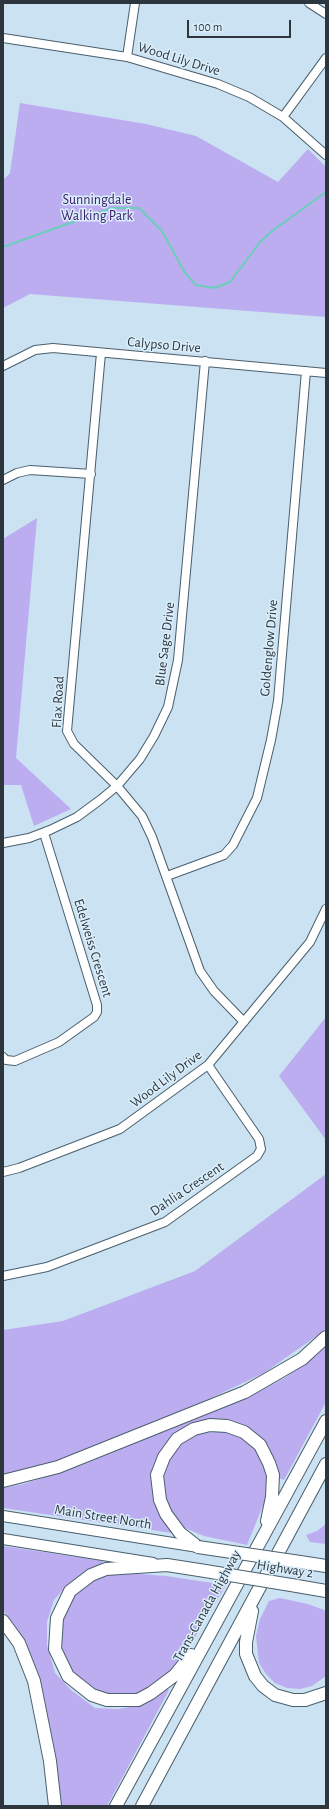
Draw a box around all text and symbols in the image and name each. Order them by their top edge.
scale bar [189,12,293,38]
text: 100 m [194,21,222,33]
street label: Wood Lily Drive [136,39,222,79]
park label: Sunningdale Walking Park [61,192,133,224]
street label: Calypso Drive [127,333,201,357]
street label: Goldenglow Drive [256,599,282,697]
street label: Blue Sage Drive [152,601,178,687]
street label: Flax Road [48,675,68,729]
street label: Edelweiss Crescent [70,897,116,999]
street label: Wood Lily Drive [127,1047,205,1111]
street label: Dahlia Crescent [147,1158,227,1220]
street label: Main Street North [53,1501,153,1533]
street label: Trans-Canada Highway [169,1547,245,1665]
street label: Highway 2 [256,1556,314,1582]

